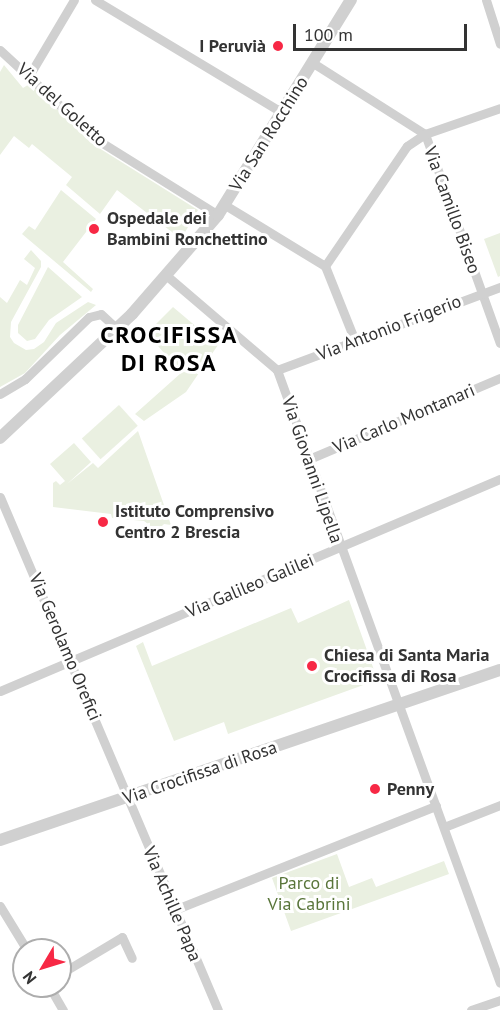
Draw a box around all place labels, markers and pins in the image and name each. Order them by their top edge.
place label: I Peruvià [199,35,266,57]
marker: I Peruvià [271,39,285,53]
place label: Ospedale dei Bambini Ronchettino [107,208,268,250]
marker: Ospedale dei Bambini Ronchettino [85,220,103,238]
place label: Istituto Comprensivo Centro 2 Brescia [115,501,274,544]
marker: Istituto Comprensivo Centro 2 Brescia [96,515,110,529]
place label: Chiesa di Santa Maria Crocifissa di Rosa [324,645,489,688]
marker: Chiesa di Santa Maria Crocifissa di Rosa [305,659,319,673]
place label: Penny [387,778,434,800]
marker: Penny [368,782,382,796]

